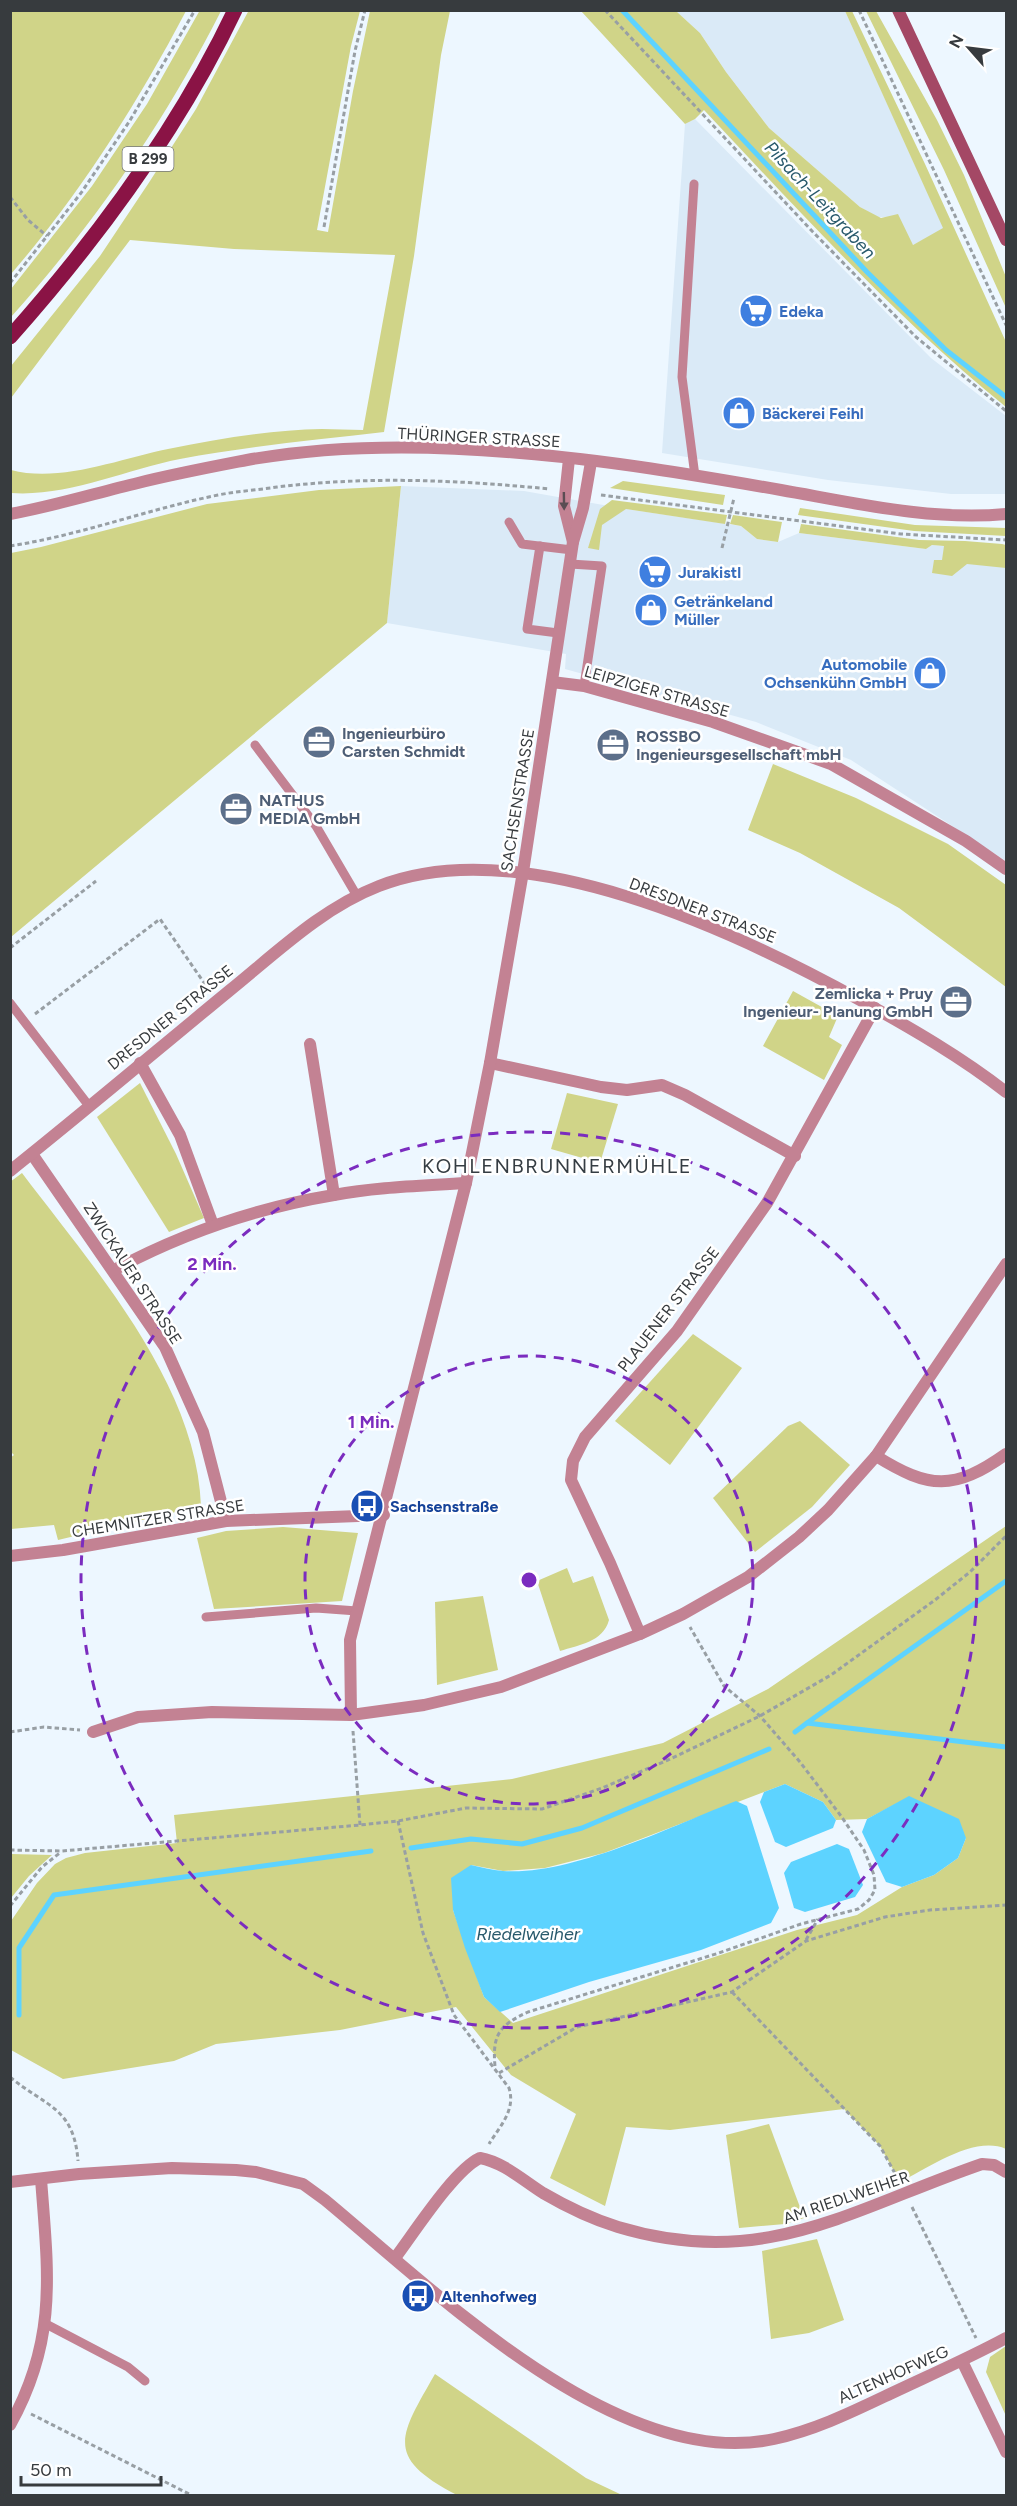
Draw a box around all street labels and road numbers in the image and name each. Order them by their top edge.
road number: B 299 [122,147,174,171]
street label: THÜRINGER STRASSE [397,424,561,451]
street label: LEIPZIGER STRASSE [582,662,732,721]
street label: SACHSENSTRASSE [497,727,538,873]
street label: DRESDNER STRASSE [627,874,779,947]
street label: DRESDNER STRASSE [104,961,237,1074]
street label: ZWICKAUER STRASSE [80,1199,186,1348]
street label: PLAUENER STRASSE [614,1243,723,1376]
street label: CHEMNITZER STRASSE [70,1495,246,1542]
street label: AM RIEDLWEIHER [781,2167,912,2228]
street label: ALTENHOFWEG [835,2342,951,2407]

